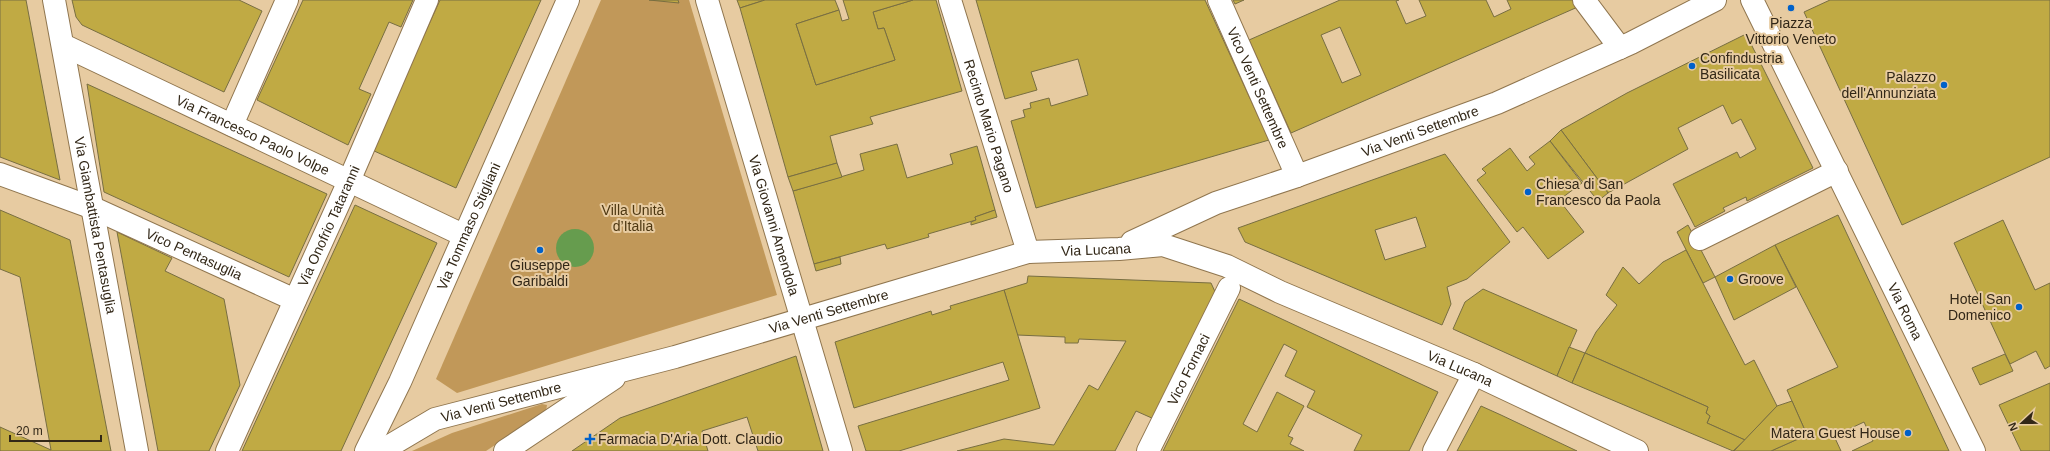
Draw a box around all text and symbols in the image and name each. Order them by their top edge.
marker: Piazza Vittorio Veneto [1786,3,1796,13]
place label: Piazza Vittorio Veneto [1746,15,1837,47]
street label: Vico Venti Settembre [1224,25,1292,151]
place label: Confindustria Basilicata [1700,50,1783,82]
street label: Recinto Mario Pagano [961,57,1017,195]
marker: Confindustria Basilicata [1687,61,1697,71]
place label: Palazzo dell'Annunziata [1841,69,1936,101]
marker: Palazzo dell'Annunziata [1939,80,1949,90]
street label: Via Francesco Paolo Volpe [173,92,332,178]
street label: Via Venti Settembre [1359,102,1481,160]
street label: Via Giambattista Pentasuglia [71,135,120,315]
street label: Via Giovanni Amendola [746,153,802,297]
street label: Via Tommaso Stigliani [433,160,503,292]
street label: Via Onofrio Tataranni [294,163,363,289]
place label: Chiesa di San Francesco da Paola [1536,176,1661,208]
marker: Chiesa di San Francesco da Paola [1523,187,1533,197]
park label: Villa Unità d’Italia [602,202,665,234]
street label: Vico Pentasuglia [143,225,245,283]
street label: Via Lucana [1061,240,1132,259]
marker: Giuseppe Garibaldi [535,245,545,255]
place label: Giuseppe Garibaldi [510,257,570,289]
place label: Groove [1738,271,1784,287]
marker: Groove [1725,274,1735,284]
street label: Via Roma [1885,280,1926,343]
street label: Via Venti Settembre [767,286,890,337]
place label: Hotel San Domenico [1948,291,2011,323]
marker: Hotel San Domenico [2014,302,2024,312]
street label: Vico Fornaci [1164,331,1213,408]
street label: Via Lucana [1425,347,1495,390]
street label: Via Venti Settembre [439,379,563,425]
north arrow [2002,403,2042,443]
scale bar [10,417,101,443]
text: N [2006,421,2020,433]
text: 20 m [16,424,43,438]
place label: Matera Guest House [1771,425,1900,441]
marker: Matera Guest House [1903,428,1913,438]
place label: Farmacia D'Aria Dott. Claudio [598,431,783,447]
marker: Farmacia D'Aria Dott. Claudio [585,434,595,444]

